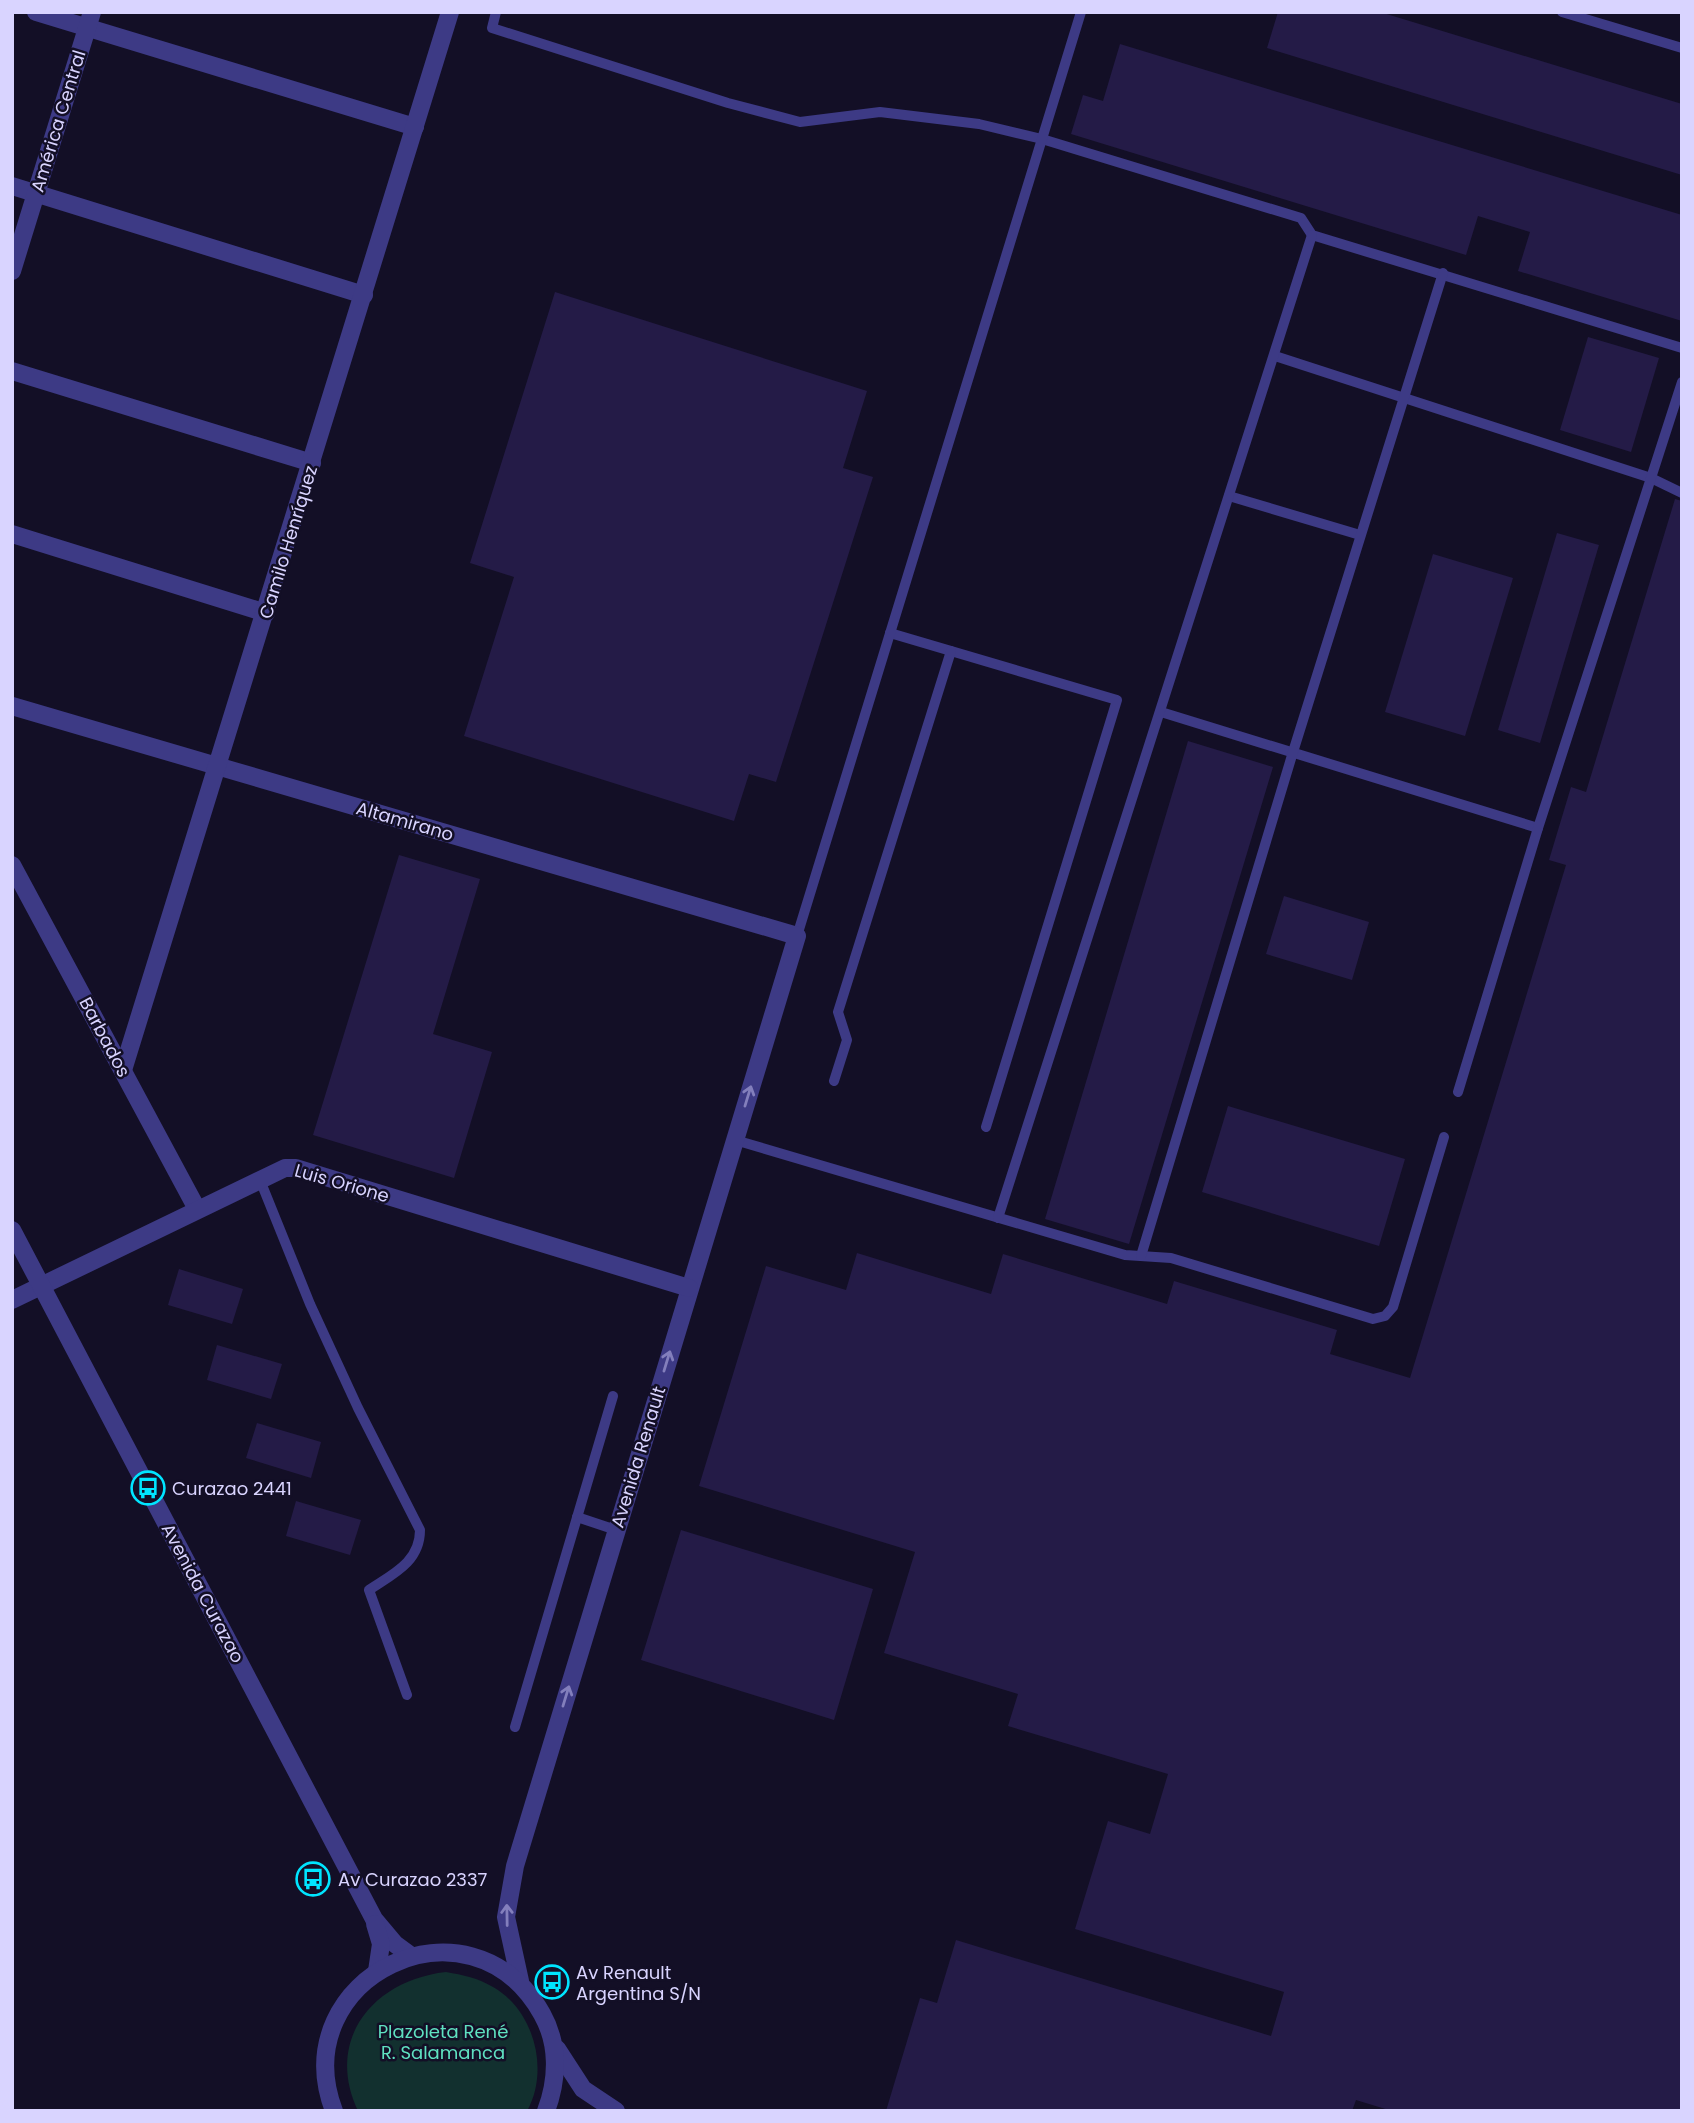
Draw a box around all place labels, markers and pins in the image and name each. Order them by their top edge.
bus stop icon: Curazao 2441 [129,1469,167,1507]
place label: Curazao 2441 [172,1476,292,1501]
bus stop icon: Av Curazao 2337 [294,1860,332,1898]
place label: Av Curazao 2337 [338,1867,488,1892]
place label: Av Renault Argentina S/N [576,1960,701,2006]
bus stop icon: Av Renault Argentina S/N [533,1963,571,2001]

